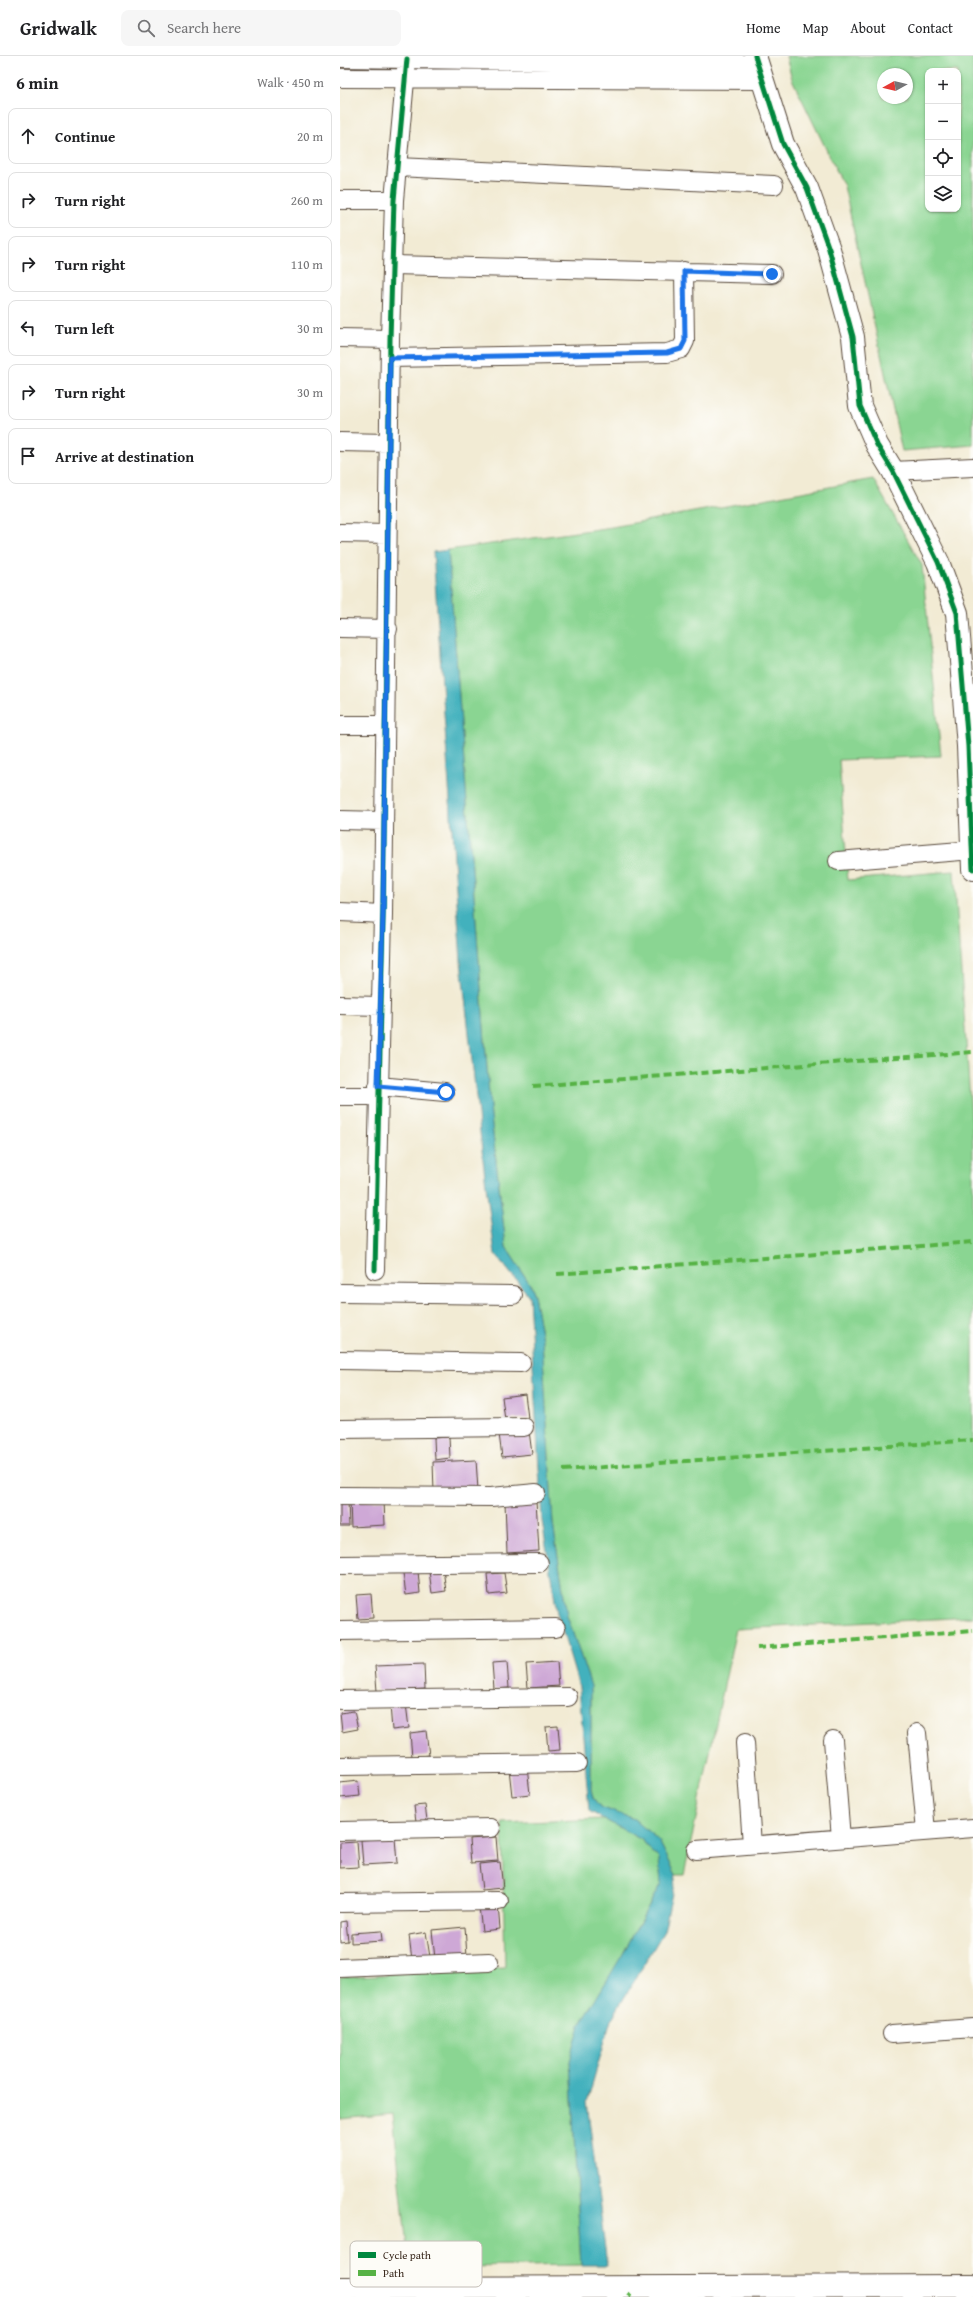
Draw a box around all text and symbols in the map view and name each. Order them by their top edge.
search box [121,10,401,46]
text: Gridwalk [20,14,97,42]
icon: search [135,17,157,39]
text: Search here [167,17,241,38]
text: Home [746,18,781,38]
text: Map [803,18,828,38]
text: About [850,18,886,38]
text: Contact [908,18,953,38]
north arrow [877,68,913,104]
map controls [925,68,961,212]
button: + [925,68,961,104]
text: 6 min [16,70,58,95]
text: Walk · 450 m [257,73,324,92]
button: − [925,104,961,140]
icon: ahead [17,125,39,147]
text: Continue [55,126,116,147]
text: 20 m [297,127,323,146]
button: locate [925,140,961,176]
button: layers [925,176,961,212]
icon: right [17,189,39,211]
text: Turn right [55,190,126,211]
text: 260 m [291,191,323,210]
icon: right [17,253,39,275]
text: Turn right [55,254,126,275]
text: 110 m [291,255,323,274]
route end [763,265,781,283]
icon: left [17,317,39,339]
text: Turn left [55,318,114,339]
text: 30 m [297,319,323,338]
icon: right [17,381,39,403]
text: Turn right [55,382,126,403]
text: 30 m [297,383,323,402]
icon: arrive [17,445,39,467]
text: Arrive at destination [55,446,194,467]
route start [437,1083,455,1101]
legend [350,2241,482,2287]
text: Cycle path [383,2247,432,2263]
text: Path [383,2265,405,2281]

